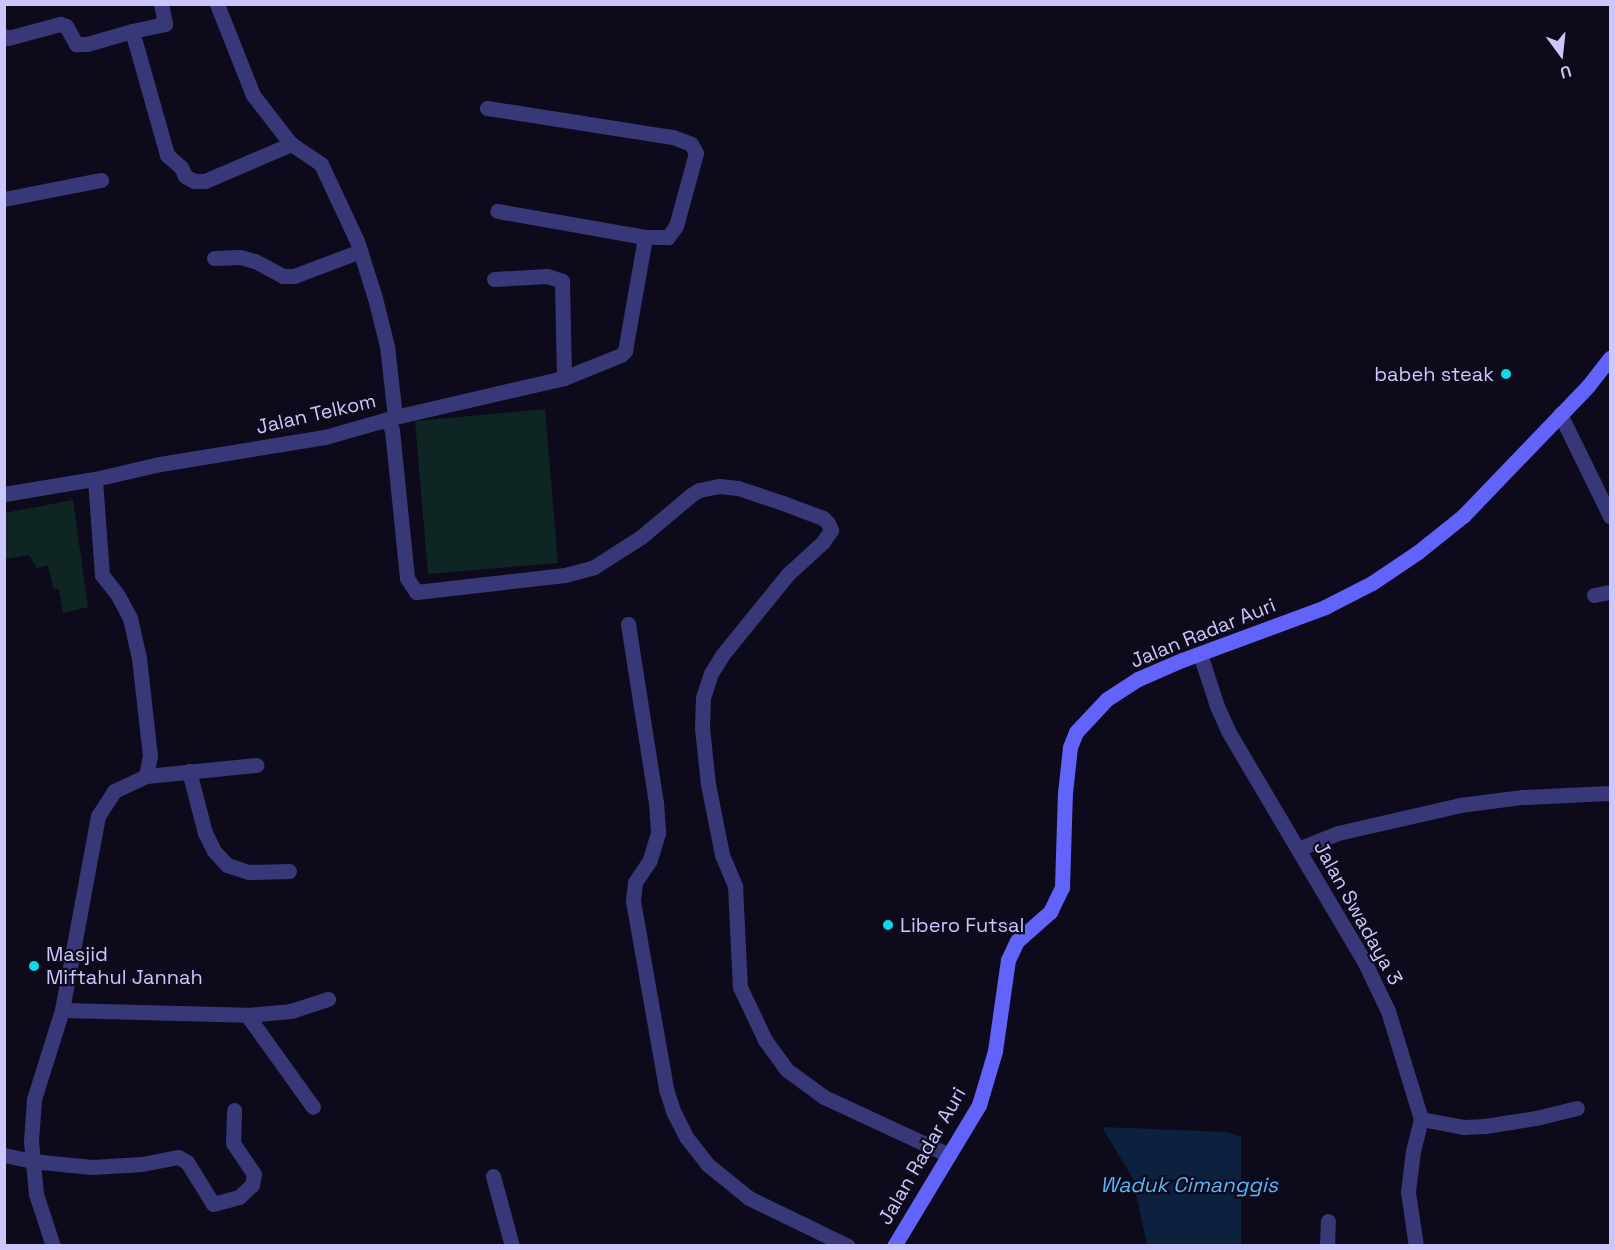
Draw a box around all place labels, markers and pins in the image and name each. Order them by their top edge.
place label: babeh steak [1374,362,1494,386]
marker: babeh steak [1499,367,1513,381]
place label: Libero Futsal [900,913,1024,937]
marker: Libero Futsal [881,918,895,932]
place label: Masjid Miftahul Jannah [46,942,203,989]
marker: Masjid Miftahul Jannah [27,959,41,973]

